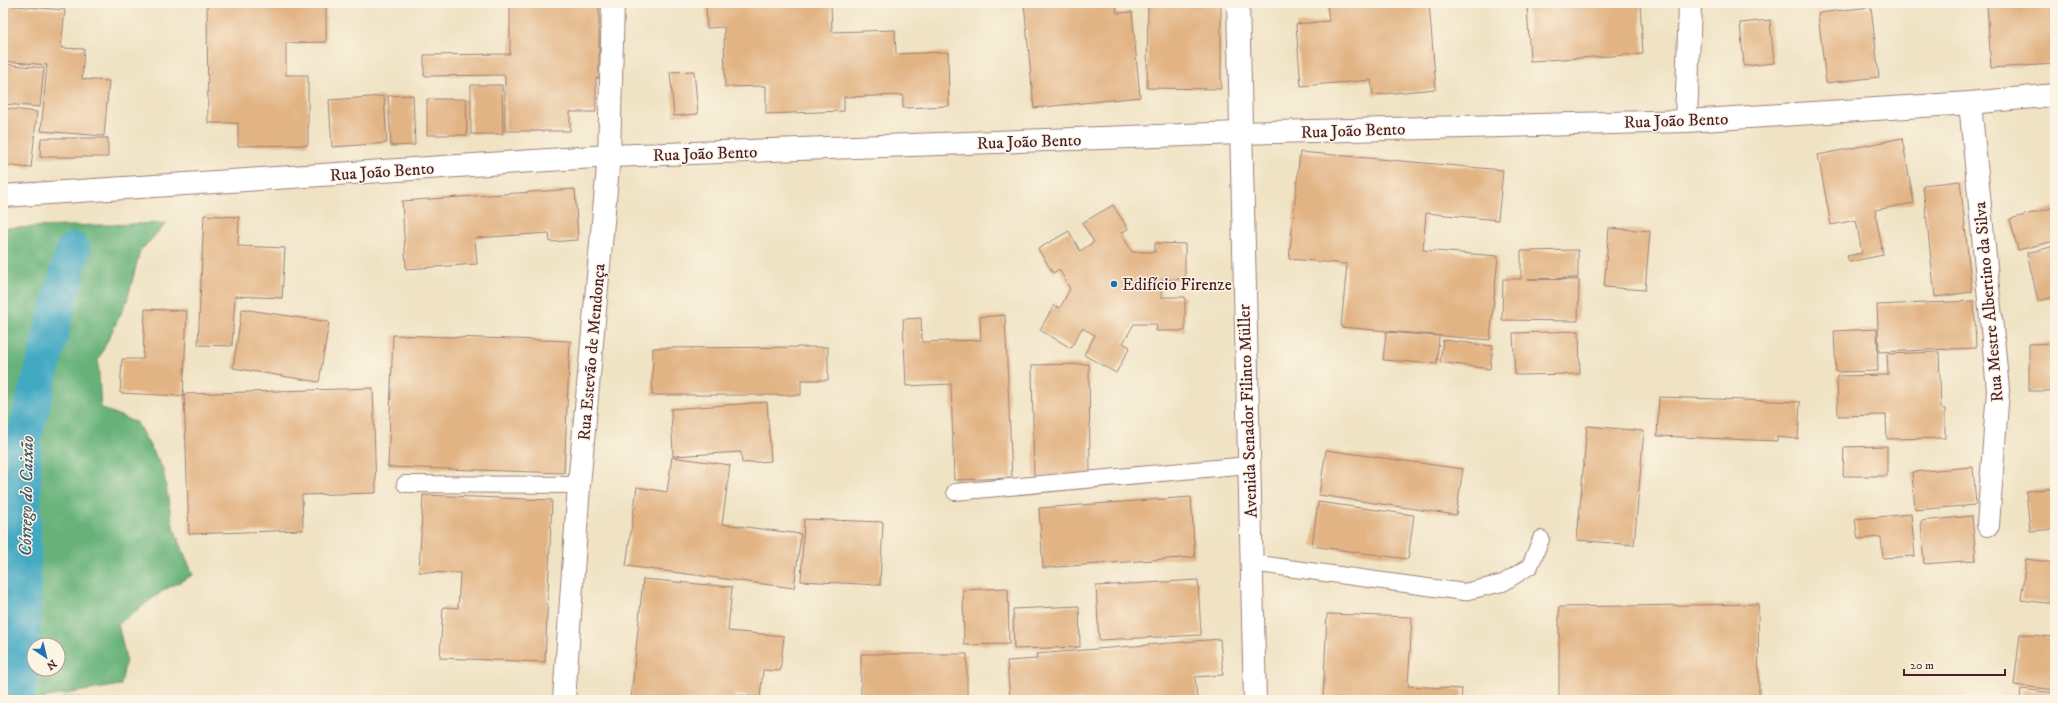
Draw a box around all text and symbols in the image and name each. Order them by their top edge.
street label: Rua João Bento [1623,108,1729,134]
street label: Rua João Bento [1300,118,1406,144]
street label: Rua João Bento [976,129,1082,155]
street label: Rua João Bento [652,141,758,167]
street label: Rua João Bento [329,157,435,187]
street label: Rua Mestre Albertino da Silva [1969,200,2009,403]
street label: Rua Estevão de Mendonça [573,262,611,442]
place label: Edifício Firenze [1122,274,1232,296]
marker: Edifício Firenze [1109,279,1119,289]
street label: Avenida Senador Filinto Müller [1233,303,1263,518]
water label: Córrego do Caixão [15,435,39,557]
north arrow [26,637,66,677]
scale bar [1904,651,2005,677]
text: N [43,656,59,673]
text: 20 m [1910,658,1934,673]

